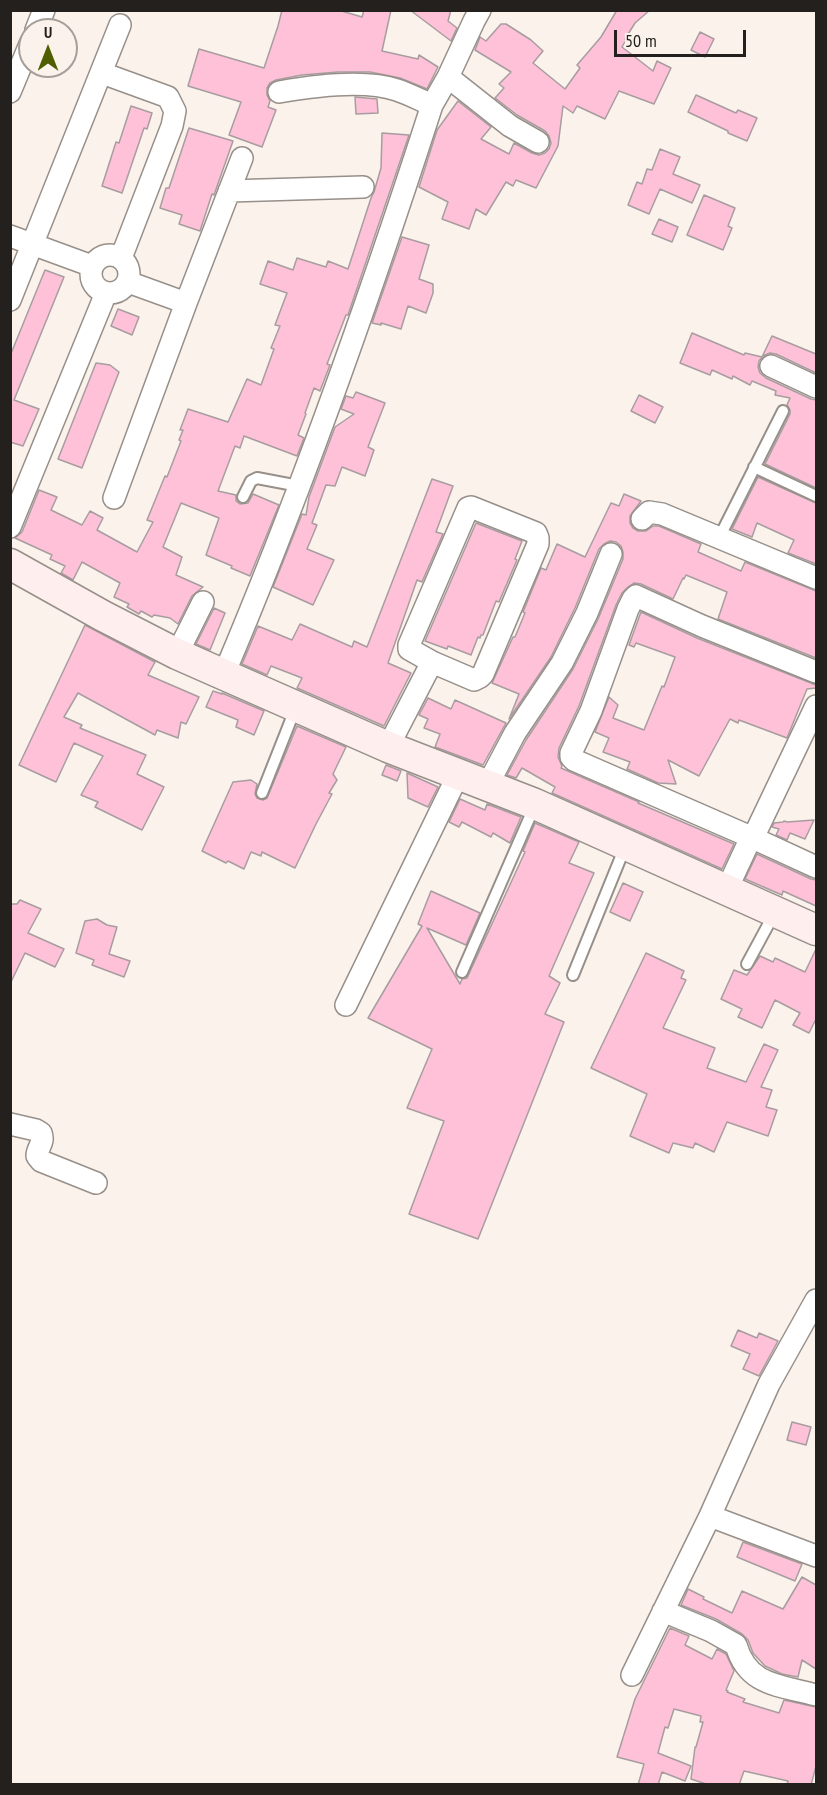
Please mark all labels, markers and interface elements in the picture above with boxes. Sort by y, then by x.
north arrow [18,18,78,78]
scale bar [617,18,749,56]
text: U [44,22,52,42]
text: 50 m [625,29,657,52]

